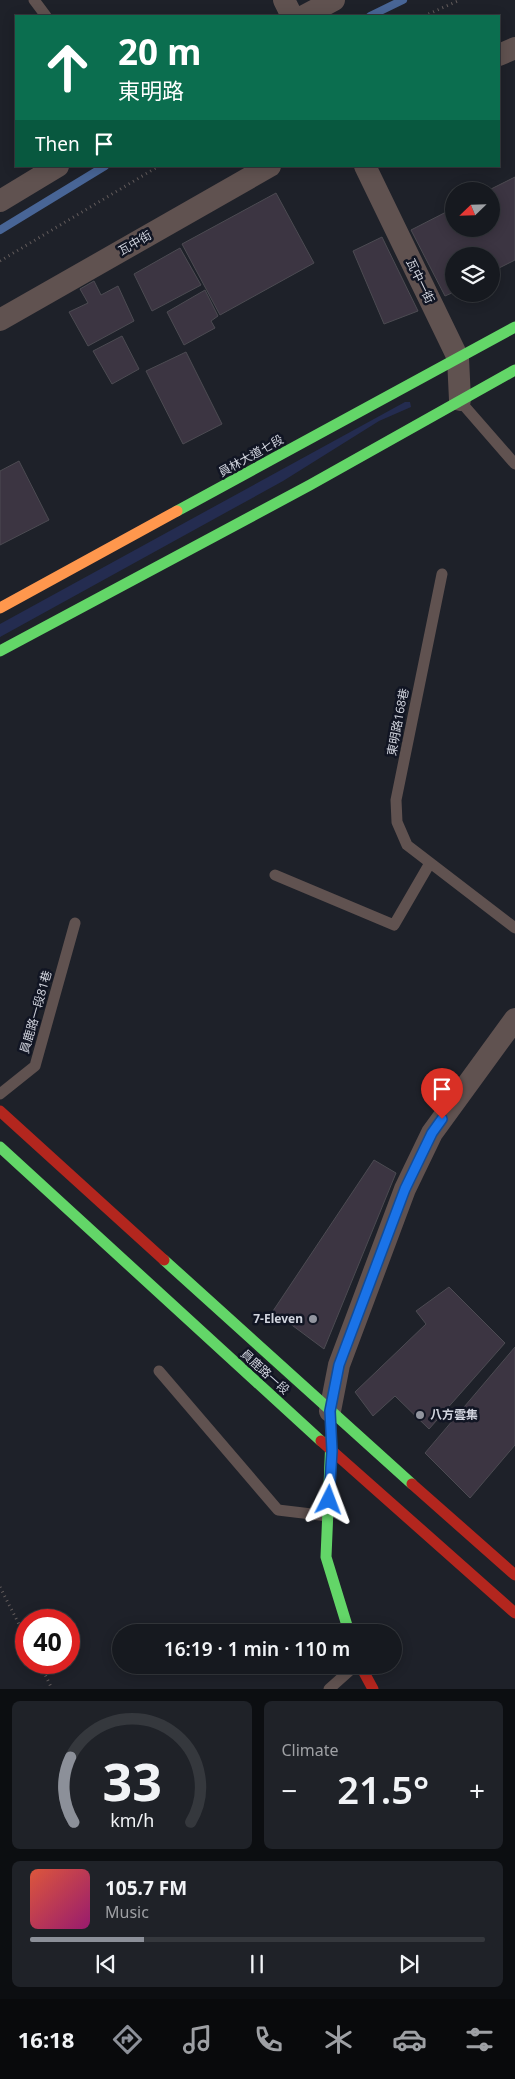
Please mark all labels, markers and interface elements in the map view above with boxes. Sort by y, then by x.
text: 20 m [118,28,201,75]
icon: ahead [35,35,100,100]
text: 東明路 [118,75,184,105]
icon: arrive [90,130,118,158]
text: Then [35,131,80,157]
north arrow [445,182,500,238]
map controls [445,182,500,302]
street label: 瓦中街 [115,226,155,259]
button: layers [445,247,500,302]
street label: 瓦中一街 [402,255,439,306]
street label: 員林大道七段 [215,431,286,480]
street label: 東明路168巷 [383,687,412,757]
street label: 員鹿路一段81巷 [16,968,56,1055]
pin [421,1068,463,1119]
icon: arrive [428,1075,456,1103]
place label: 7-Eleven [253,1310,303,1327]
marker: 7-Eleven [307,1313,319,1325]
street label: 員鹿路一段 [237,1345,293,1398]
place label: 八方雲集 [430,1406,478,1423]
marker: 八方雲集 [414,1409,426,1421]
position arrow [302,1473,354,1525]
speed limit sign: 40 [15,1609,80,1674]
text: 16:19 · 1 min · 110 m [164,1636,350,1662]
text: Climate [282,1739,339,1761]
text: 33 [102,1745,162,1816]
text: 21.5° [337,1763,429,1815]
text: − [282,1771,298,1809]
text: + [469,1771,485,1809]
text: km/h [110,1808,154,1832]
text: 105.7 FM [105,1875,187,1901]
text: Music [105,1901,149,1923]
icon: previous [92,1950,120,1978]
icon: pause [243,1950,271,1978]
icon: next [395,1950,423,1978]
icon: directions [110,2022,145,2057]
icon: music [180,2022,215,2057]
icon: phone [251,2022,286,2057]
icon: climate [321,2022,356,2057]
icon: car [392,2022,427,2057]
icon: filters [462,2022,497,2057]
text: 16:18 [18,2024,74,2054]

